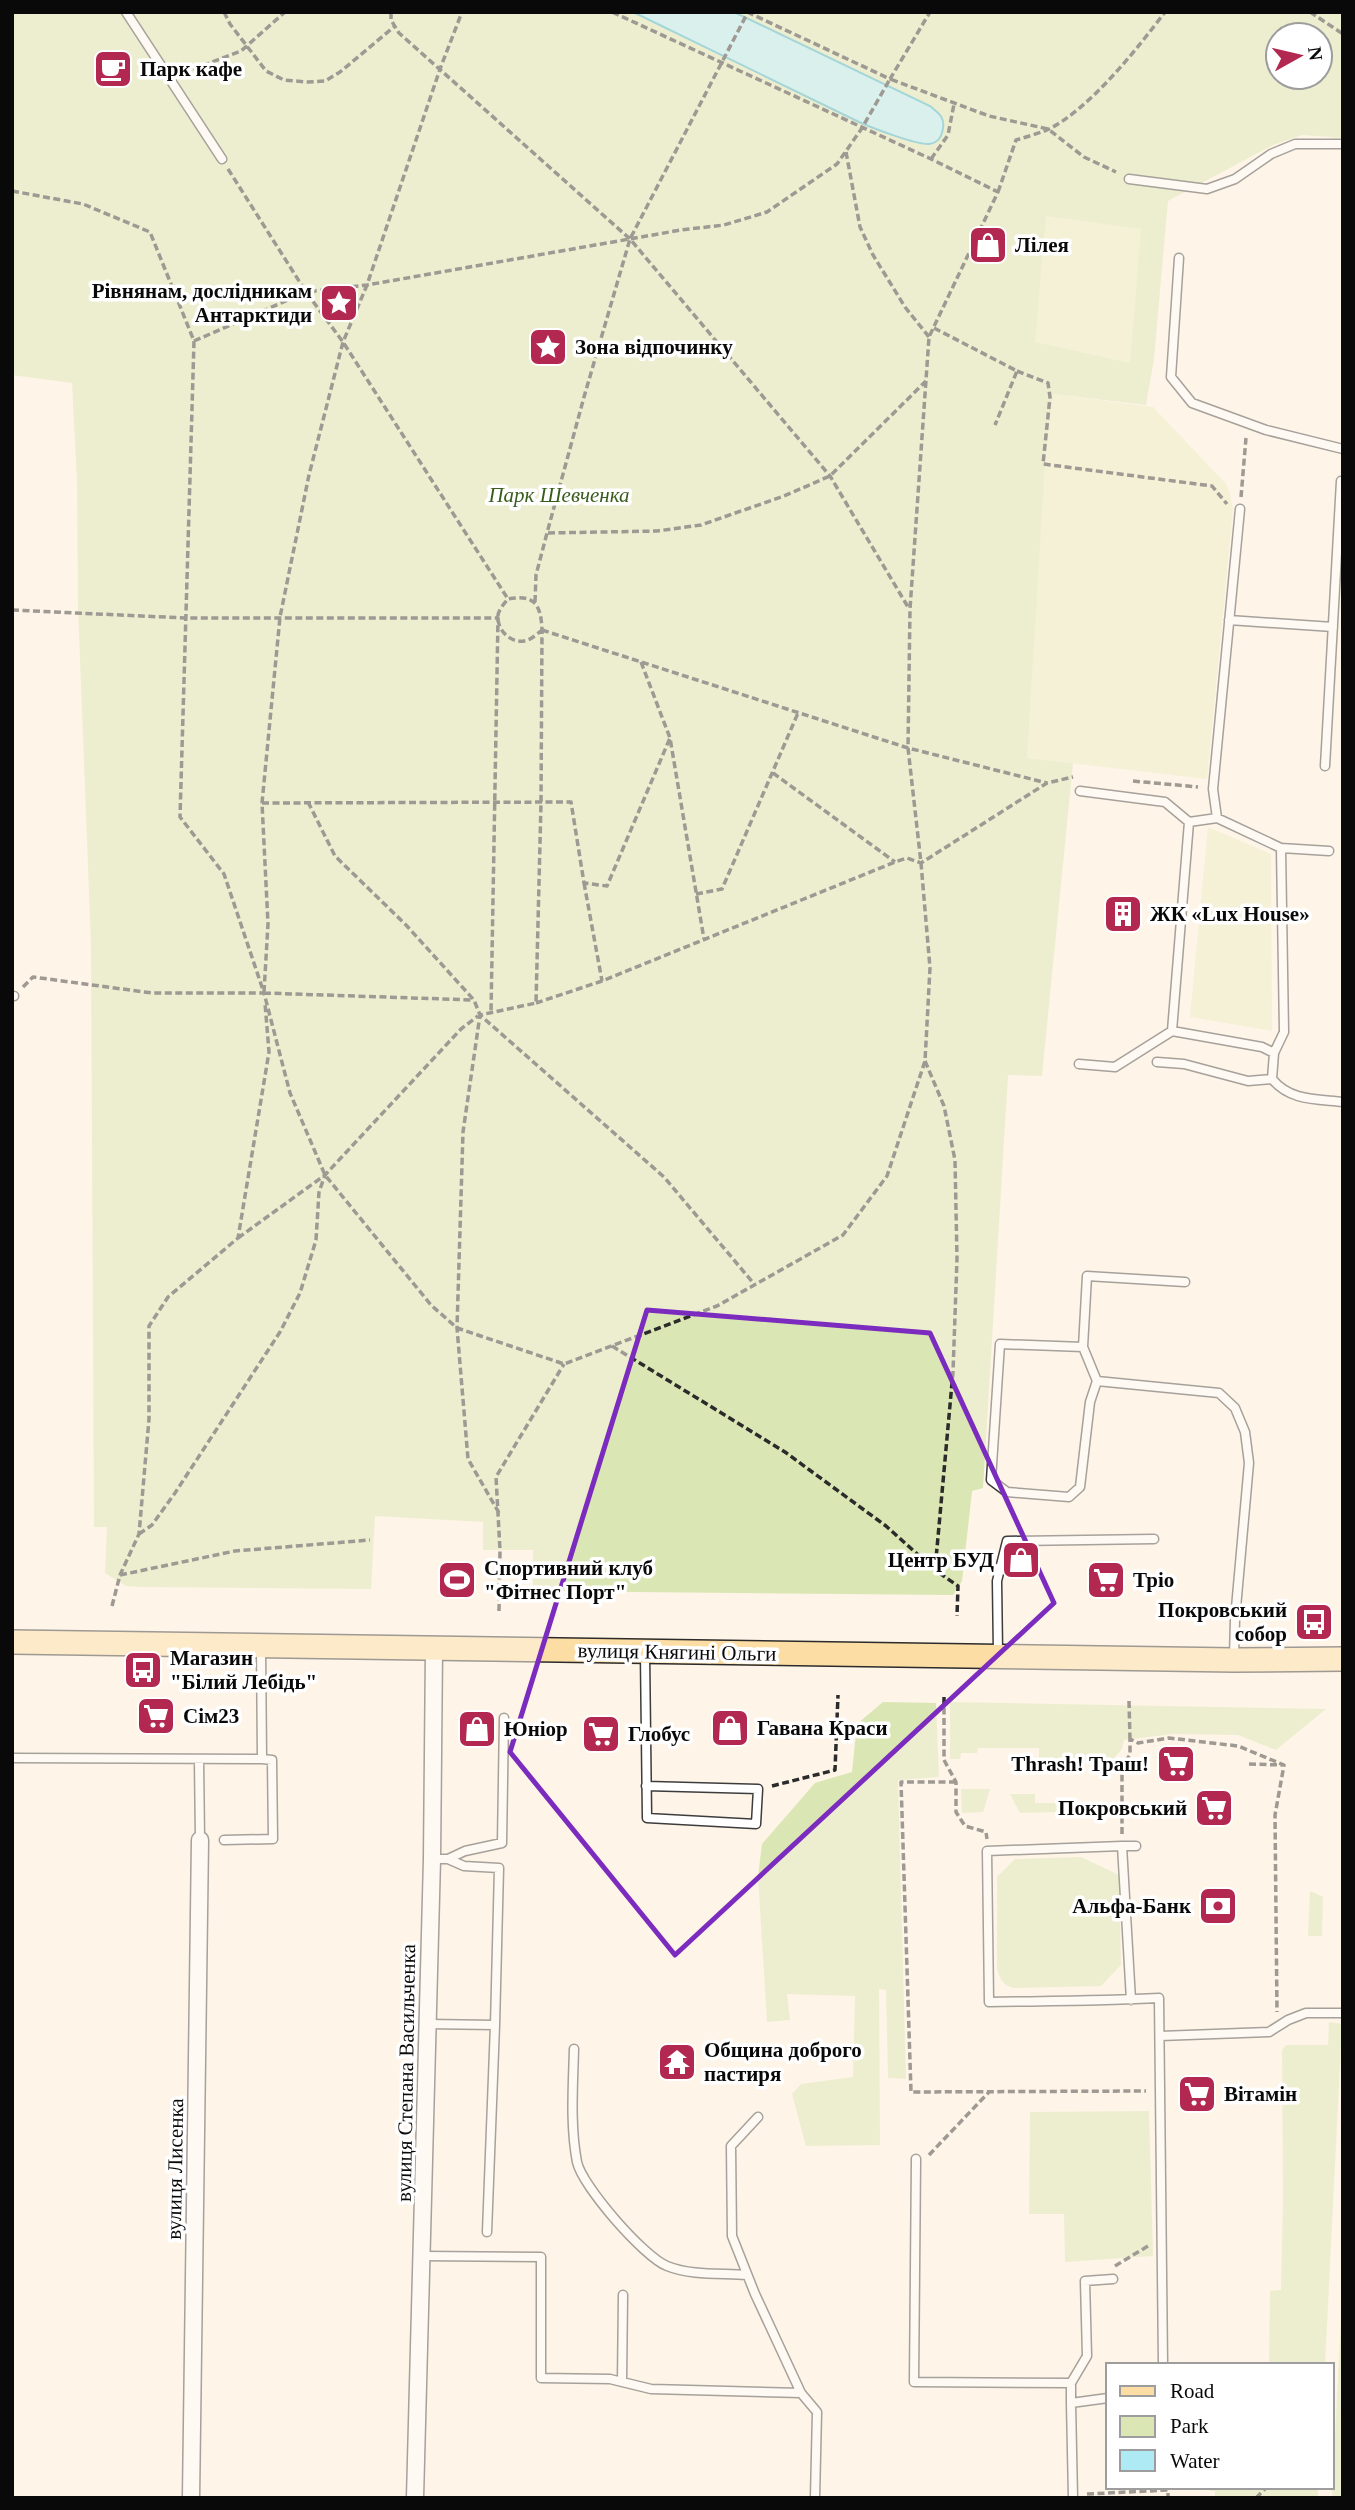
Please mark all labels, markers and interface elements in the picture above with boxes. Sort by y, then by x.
north arrow [1264,21,1334,91]
text: N [1304,45,1327,62]
cafe icon: Парк кафе [92,48,134,90]
place label: Парк кафе [140,57,242,81]
shop icon: Лілея [967,224,1009,266]
place label: Лілея [1015,233,1069,257]
place label: Рівнянам, дослідникам Антарктиди [92,279,312,327]
place icon: Рівнянам, дослідникам Антарктиди [318,282,360,324]
place icon: Зона відпочинку [527,326,569,368]
place label: Зона відпочинку [575,335,733,359]
park label: Парк Шевченка [487,483,630,507]
building icon: ЖК «Lux House» [1102,893,1144,935]
place label: ЖК «Lux House» [1150,902,1310,926]
shop icon: Центр БУД [1000,1539,1042,1581]
place label: Центр БУД [888,1548,995,1572]
place label: Спортивний клуб "Фітнес Порт" [484,1556,653,1604]
sports icon: Спортивний клуб "Фітнес Порт" [436,1559,478,1601]
supermarket icon: Тріо [1085,1559,1127,1601]
place label: Тріо [1133,1568,1174,1592]
place label: Покровський собор [1158,1598,1287,1646]
bus stop icon: Покровський собор [1293,1601,1335,1643]
street label: вулиця Княгині Ольги [577,1638,777,1666]
place label: Магазин "Білий Лебідь" [170,1646,317,1694]
bus stop icon: Магазин "Білий Лебідь" [122,1649,164,1691]
supermarket icon: Сім23 [135,1695,177,1737]
place label: Сім23 [183,1704,239,1728]
shop icon: Гавана Краси [709,1707,751,1749]
shop icon: Юніор [456,1708,498,1750]
supermarket icon: Глобус [580,1713,622,1755]
place label: Гавана Краси [757,1716,888,1740]
place label: Юніор [504,1717,568,1741]
place label: Глобус [628,1722,690,1746]
supermarket icon: Thrash! Траш! [1155,1743,1197,1785]
place label: Thrash! Траш! [1011,1752,1149,1776]
supermarket icon: Покровський [1193,1787,1235,1829]
place label: Покровський [1058,1796,1187,1820]
bank icon: Альфа-Банк [1197,1885,1239,1927]
place label: Альфа-Банк [1072,1894,1192,1918]
street label: вулиця Степана Васильченка [392,1943,420,2202]
place label: Община доброго пастиря [704,2038,862,2086]
temple icon: Община доброго пастиря [656,2041,698,2083]
supermarket icon: Вітамін [1176,2073,1218,2115]
place label: Вітамін [1224,2082,1297,2106]
street label: вулиця Лисенка [162,2097,188,2240]
legend [1106,2363,1334,2489]
text: Road [1170,2379,1215,2403]
text: Park [1170,2414,1209,2438]
text: Water [1170,2449,1220,2473]

